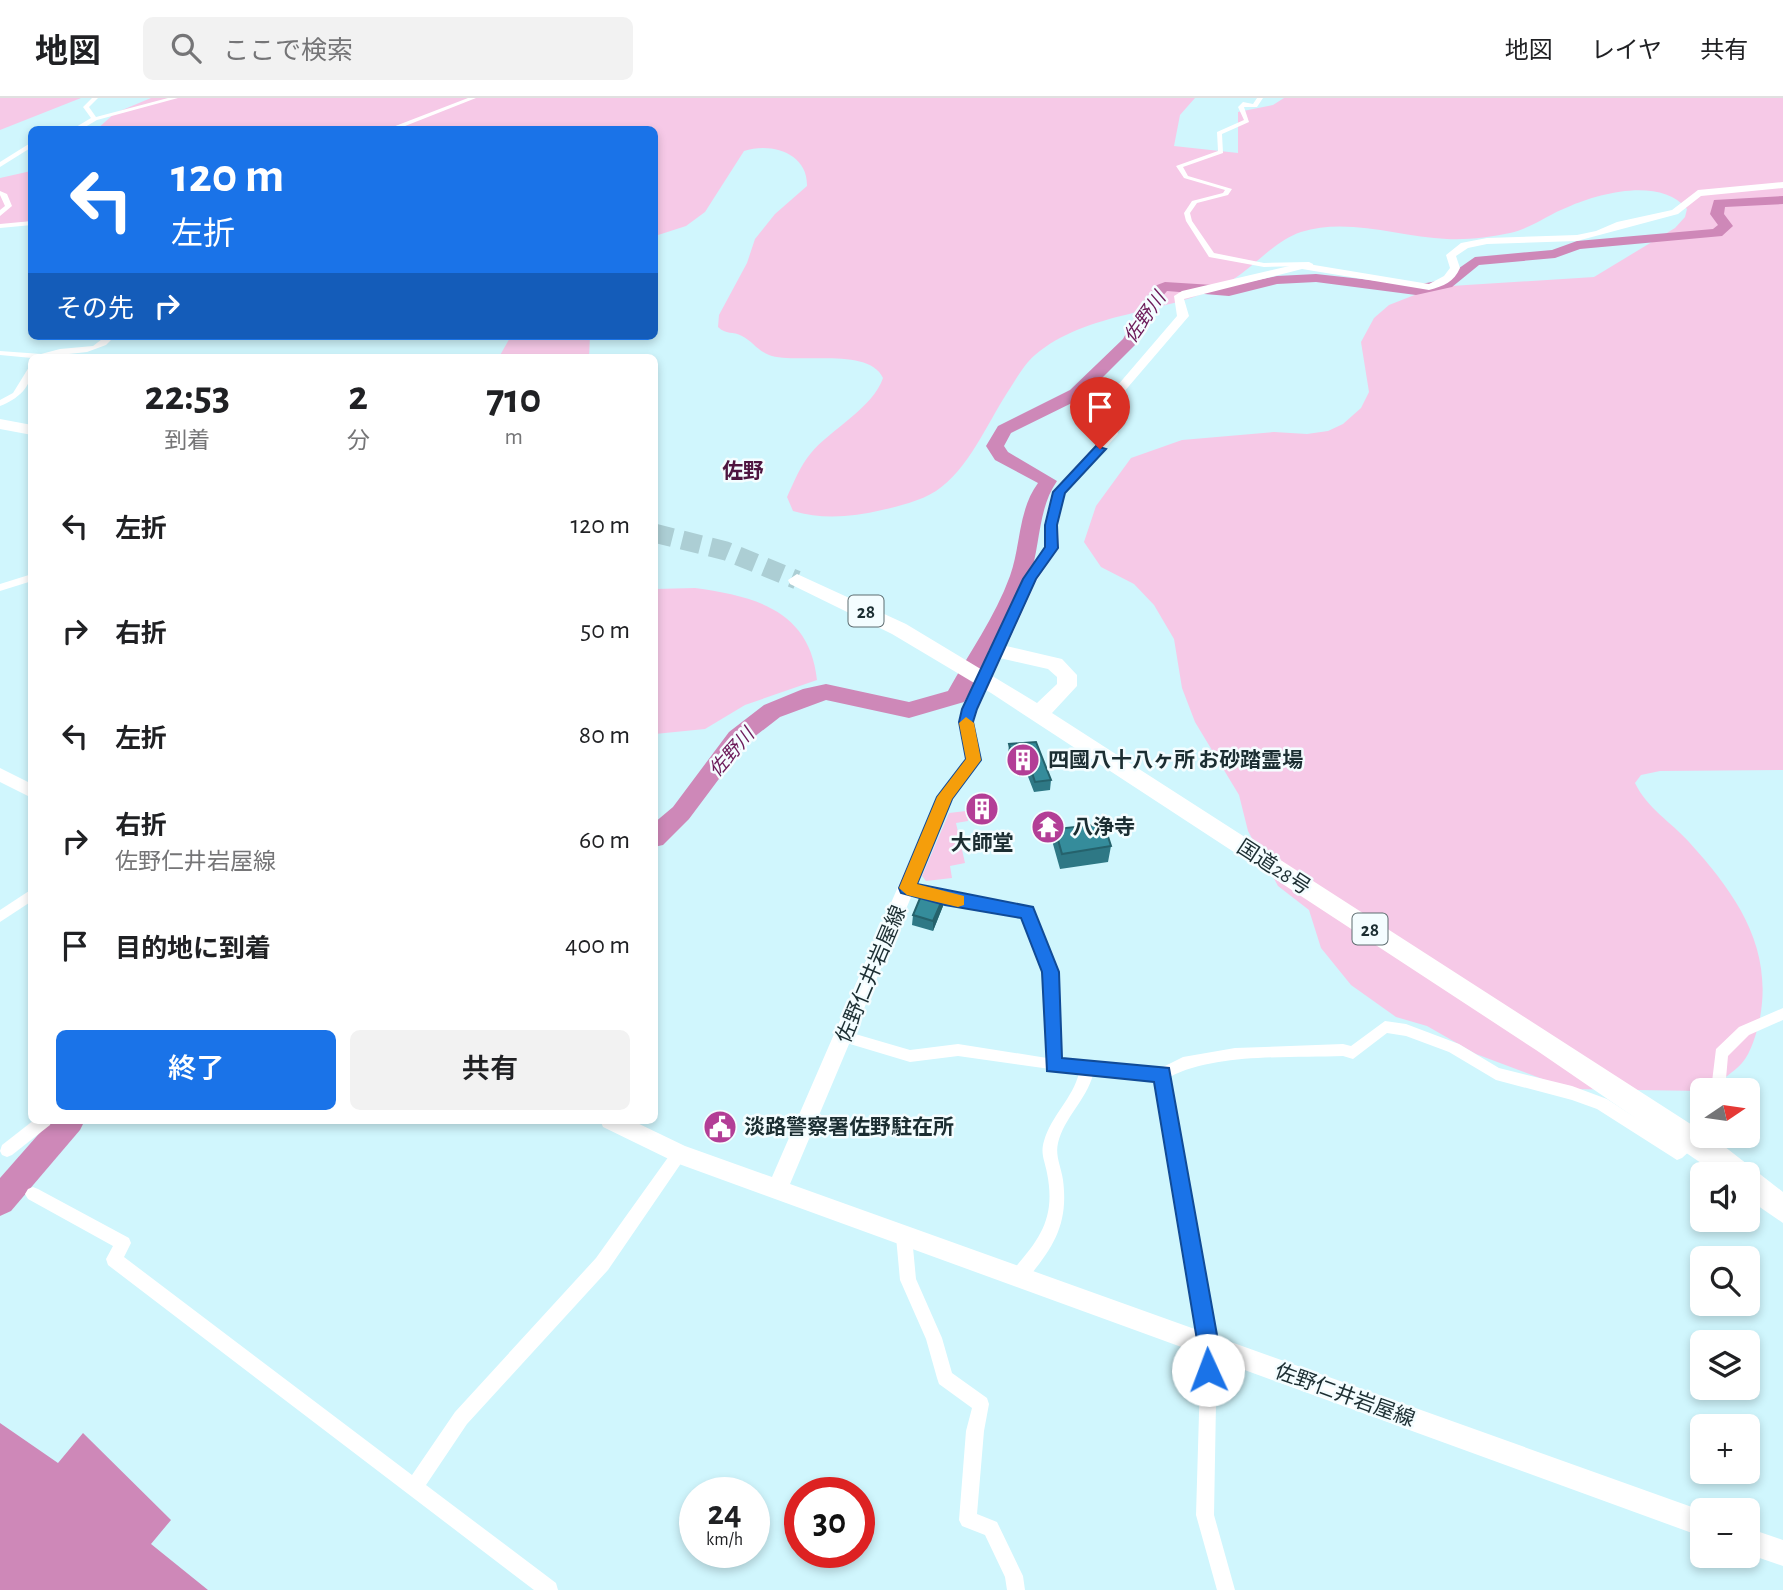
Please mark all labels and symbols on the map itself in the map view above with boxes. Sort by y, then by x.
water label: 佐野川 [1120,287,1171,347]
pin [1070,377,1130,449]
district label: 佐野 [722,460,764,482]
road number: 28 [848,596,884,626]
water label: 佐野川 [706,723,759,781]
building icon: 四國八十八ヶ所 お砂踏霊場 [1004,741,1042,779]
place label: 四國八十八ヶ所 お砂踏霊場 [1048,749,1303,771]
building icon: 大師堂 [963,790,1001,828]
temple icon: 八浄寺 [1029,808,1067,846]
place label: 八浄寺 [1072,816,1135,838]
place label: 大師堂 [951,831,1014,854]
street label: 国道28号 [1233,835,1315,899]
street label: 佐野仁井岩屋線 [832,902,910,1046]
road number: 28 [1352,914,1388,944]
north arrow [1690,1078,1760,1148]
public building icon: 淡路警察署佐野駐在所 [701,1108,739,1146]
place label: 淡路警察署佐野駐在所 [744,1116,954,1138]
position arrow [1171,1333,1245,1407]
street label: 佐野仁井岩屋線 [1272,1360,1418,1430]
speed limit sign: 30 [784,1477,875,1568]

